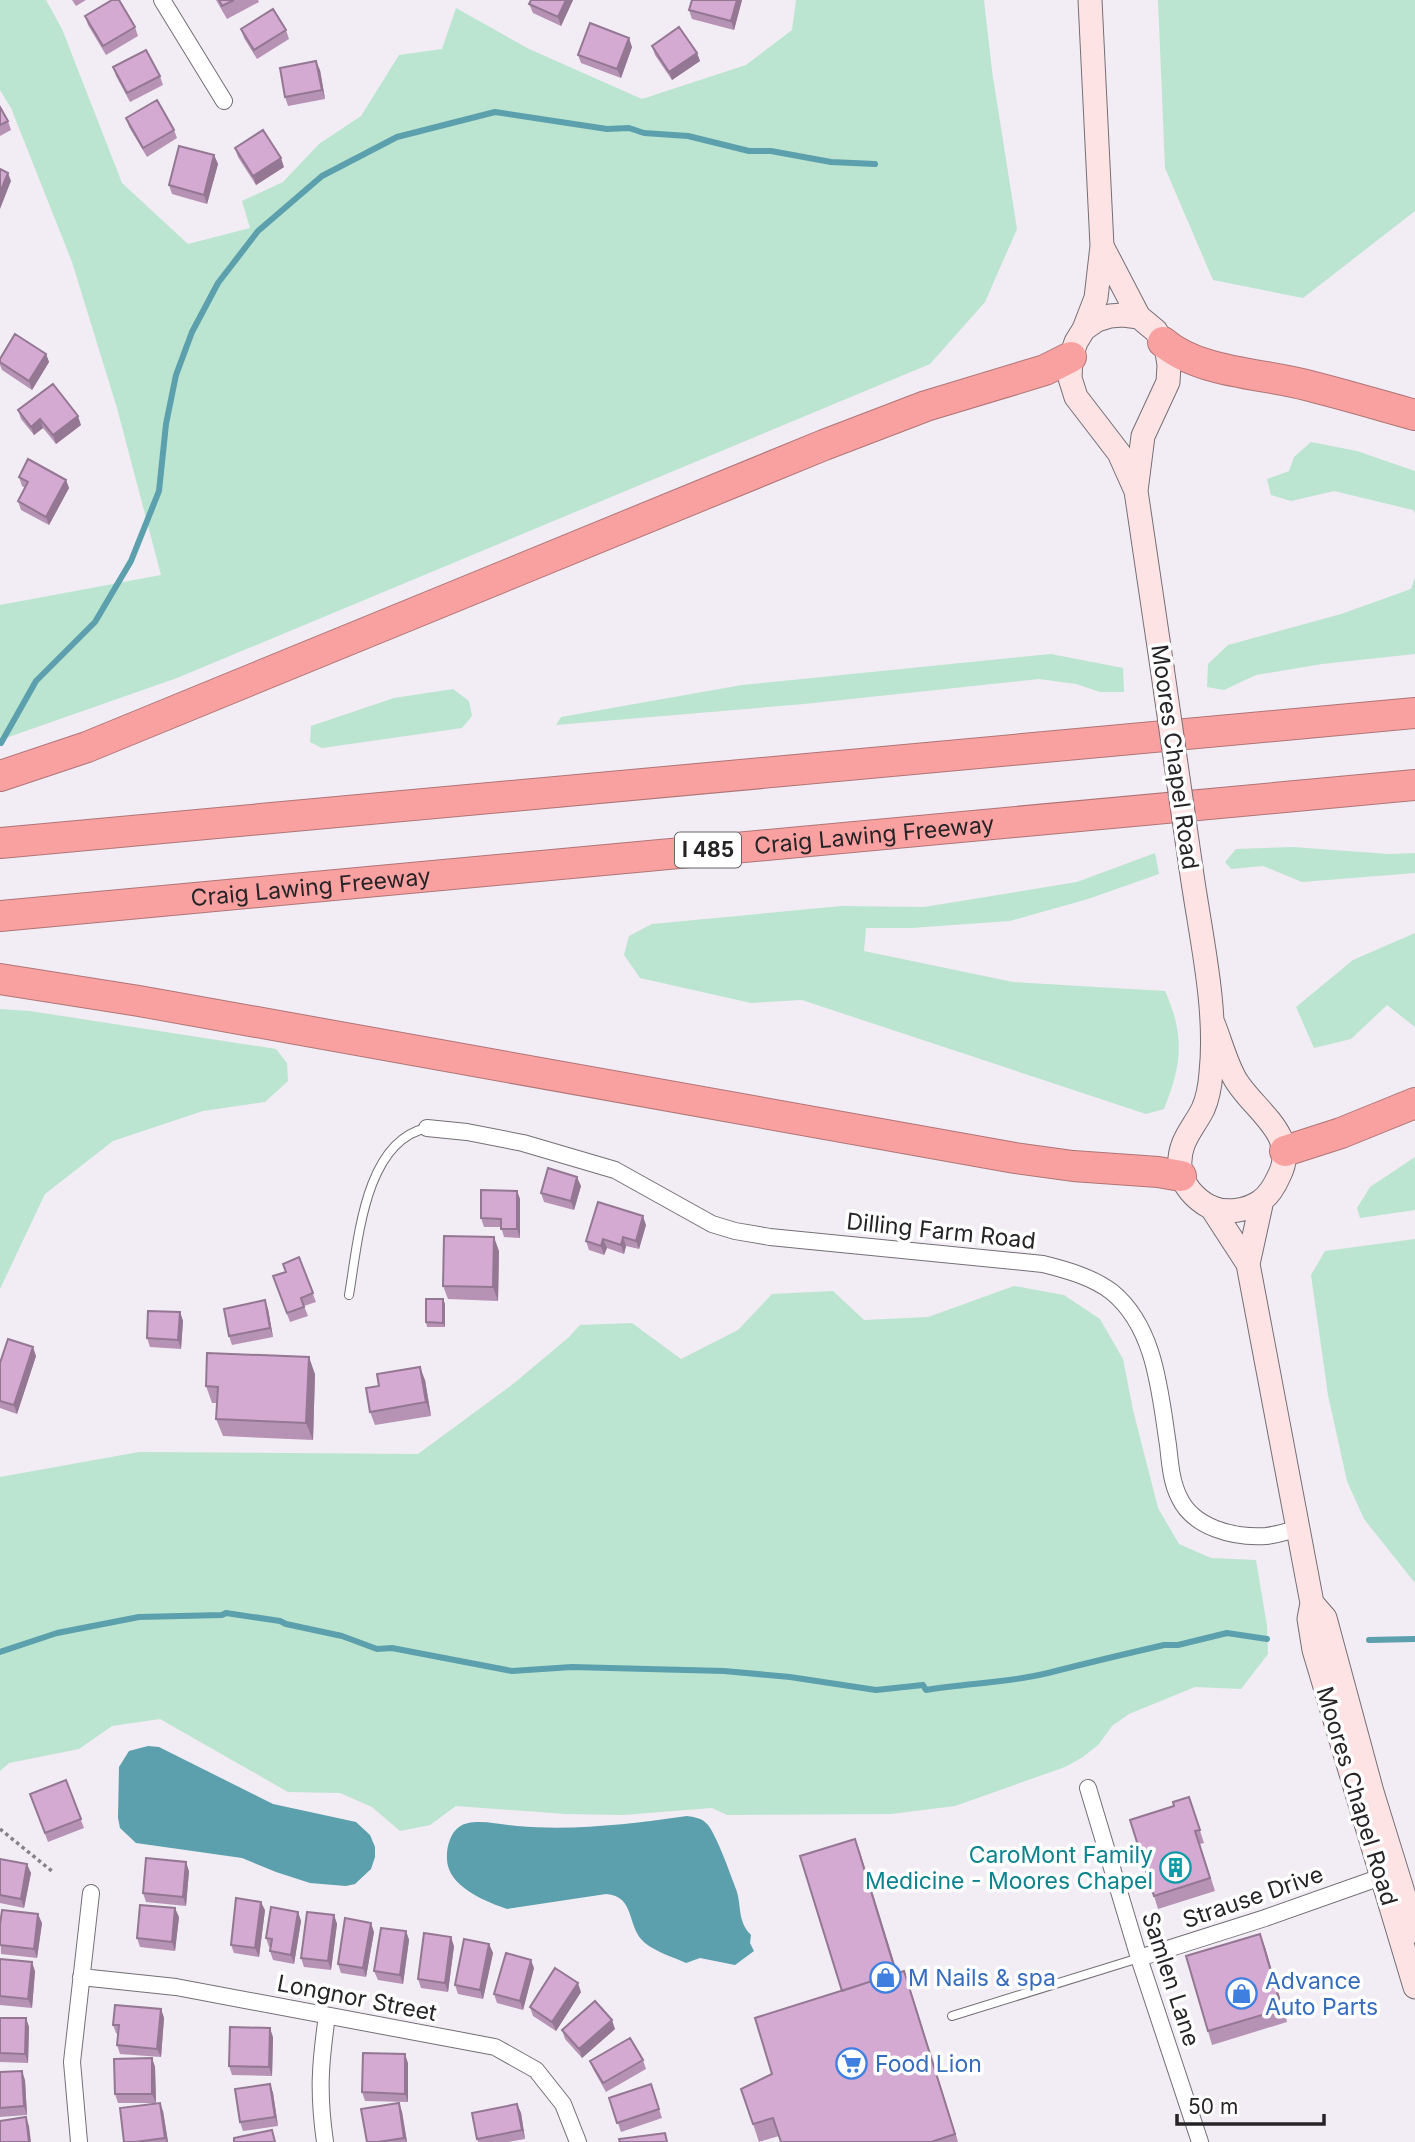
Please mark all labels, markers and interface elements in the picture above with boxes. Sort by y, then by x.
street label: Moores Chapel Road [1145,643,1205,871]
street label: Craig Lawing Freeway [753,810,996,860]
road number: I 485 [675,832,741,868]
street label: Craig Lawing Freeway [189,862,432,912]
street label: Dilling Farm Road [845,1207,1037,1255]
street label: Moores Chapel Road [1310,1683,1404,1909]
place label: CaroMont Family Medicine - Moores Chapel [865,1841,1153,1895]
building icon: CaroMont Family Medicine - Moores Chapel [1159,1851,1193,1885]
street label: Strause Drive [1179,1860,1327,1934]
street label: Samlen Lane [1136,1908,1206,2050]
shop icon: M Nails & spa [868,1961,902,1995]
place label: M Nails & spa [908,1964,1056,1992]
place label: Advance Auto Parts [1265,1967,1378,2021]
street label: Longnor Street [275,1969,440,2027]
shop icon: Advance Auto Parts [1225,1977,1259,2011]
supermarket icon: Food Lion [835,2047,869,2081]
place label: Food Lion [875,2050,982,2078]
scale bar [1177,2082,1324,2126]
text: 50 m [1188,2094,1238,2119]

